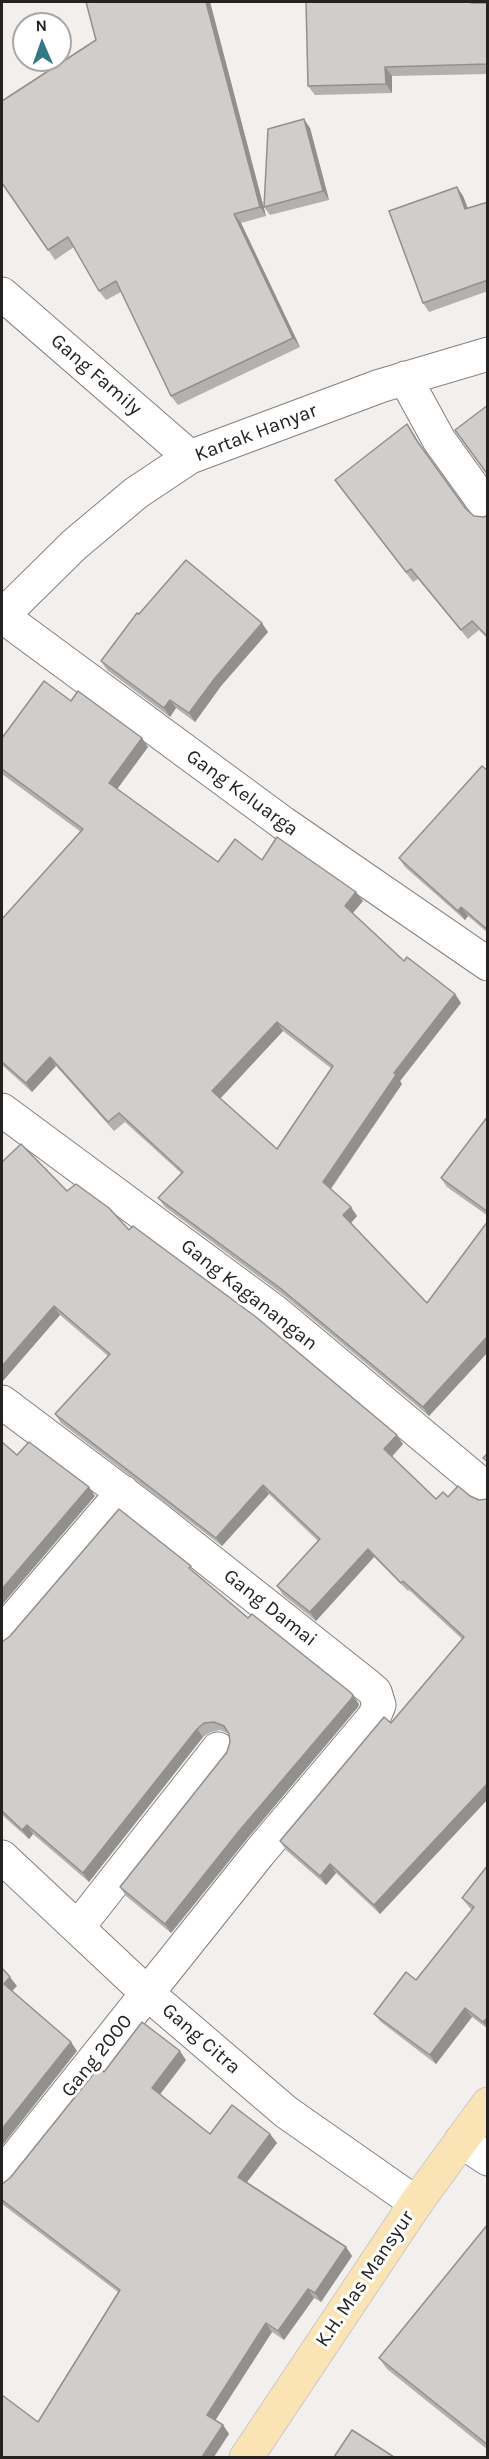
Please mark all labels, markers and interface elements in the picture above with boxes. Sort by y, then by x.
north arrow [12,12,72,72]
text: N [35,16,47,35]
street label: Gang Family [46,329,146,421]
street label: Kartak Hanyar [192,399,320,467]
street label: Gang Keluarga [181,744,303,842]
street label: Gang Kaganangan [176,1234,322,1356]
street label: Gang Damai [219,1564,321,1652]
street label: Gang Citra [157,1998,245,2080]
street label: Gang 2000 [56,2010,138,2102]
street label: K.H. Mas Mansyur [310,2206,420,2352]

